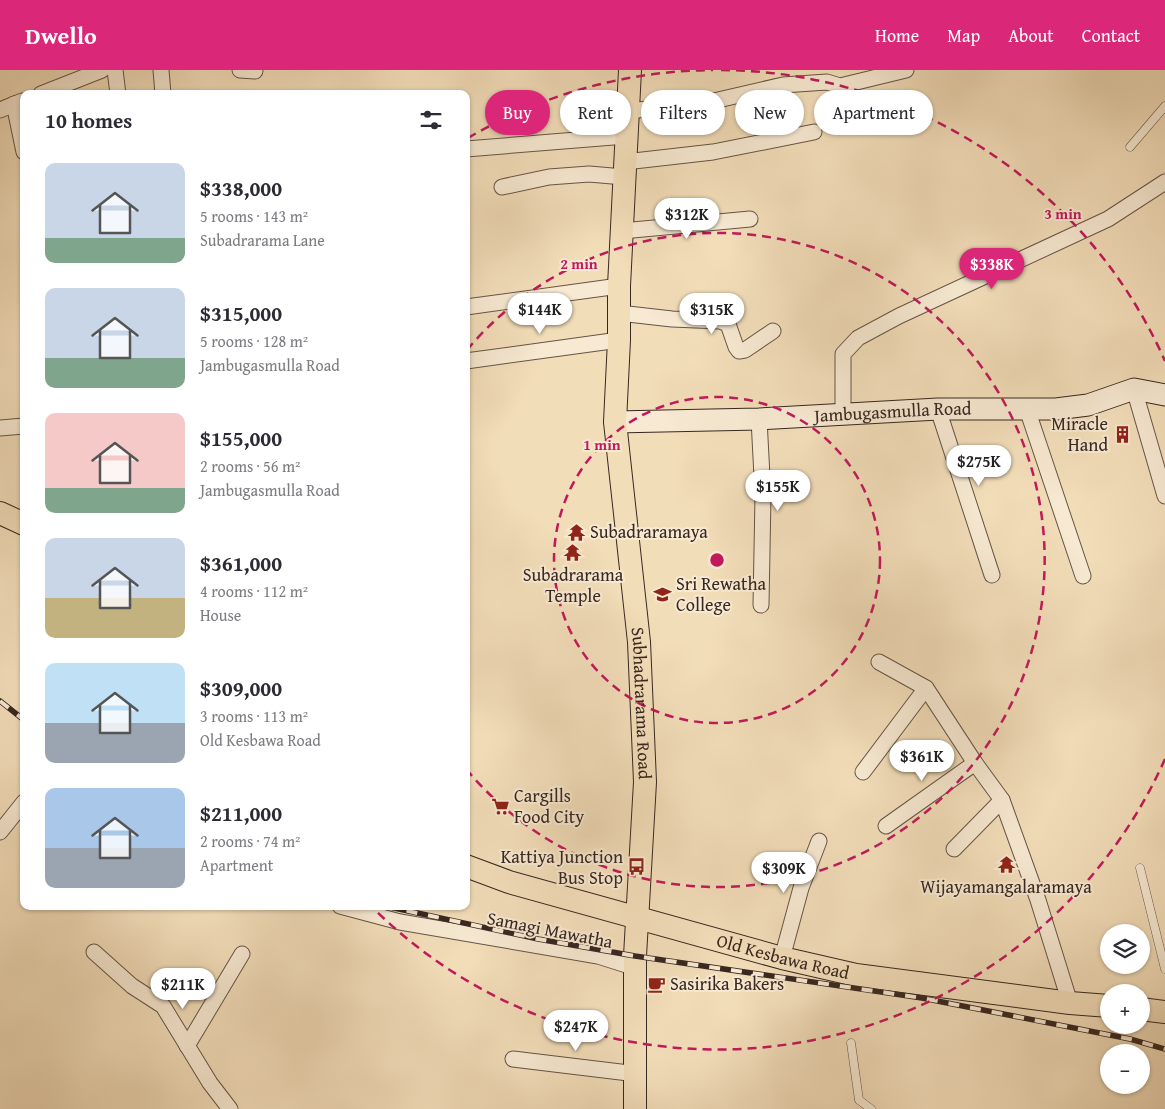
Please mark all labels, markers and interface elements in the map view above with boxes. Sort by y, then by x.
text: Dwello [25,18,97,53]
text: Home [875,22,919,49]
text: Map [947,22,980,49]
text: About [1008,22,1054,49]
text: Contact [1082,22,1140,49]
chip: Buy [485,90,550,135]
chip: Rent [560,90,631,135]
chip: Filters [641,90,725,135]
chip: New [735,90,804,135]
chip: Apartment [814,90,933,135]
text: 10 homes [45,105,132,136]
icon: filters [417,106,445,134]
text: $338,000 [200,173,282,204]
icon: home [85,183,145,243]
pin: $312K [652,198,722,240]
text: $312K [665,202,709,226]
text: 3 min [1044,203,1082,224]
text: 5 rooms · 143 m² [200,204,308,228]
text: Subadrarama Lane [200,228,325,252]
pin: $338K [957,248,1027,290]
text: $338K [970,252,1014,276]
text: 2 min [560,253,598,274]
pin: $144K [505,292,575,335]
pin: $315K [677,292,747,335]
text: $144K [518,297,562,321]
text: $315K [690,297,734,321]
text: $315,000 [200,298,282,329]
icon: home [85,308,145,368]
text: 5 rooms · 128 m² [200,329,308,353]
text: Jambugasmulla Road [200,353,340,377]
street label: Jambugasmulla Road [811,395,972,429]
place label: Miracle Hand [1051,410,1108,458]
text: $155,000 [200,423,282,454]
building icon: Miracle Hand [1112,424,1132,444]
icon: home [85,433,145,493]
text: 1 min [583,434,621,455]
pin: $275K [944,444,1014,487]
text: $275K [957,449,1001,473]
text: 2 rooms · 56 m² [200,454,300,478]
pin: $155K [743,470,813,512]
text: $155K [756,474,800,498]
text: Jambugasmulla Road [200,478,340,502]
place label: Subadraramaya [590,518,708,545]
temple icon: Subadraramaya [566,522,586,542]
temple icon: Subadrarama Temple [563,542,583,562]
text: $361,000 [200,548,282,579]
centre of rings [708,551,726,569]
icon: home [85,558,145,618]
place label: Subadrarama Temple [523,561,624,609]
place label: Sri Rewatha College [676,570,767,618]
text: 4 rooms · 112 m² [200,579,308,603]
school or university icon: Sri Rewatha College [652,584,672,604]
text: House [200,603,241,627]
street label: Subhadrarama Road [624,626,659,780]
text: $309,000 [200,673,282,704]
icon: home [85,683,145,743]
text: 3 rooms · 113 m² [200,704,308,728]
text: Old Kesbawa Road [200,728,321,752]
pin: $361K [887,740,957,782]
text: $361K [900,744,944,768]
place label: Cargills Food City [514,782,584,830]
supermarket icon: Cargills Food City [490,796,510,816]
text: $211,000 [200,798,282,829]
icon: home [85,808,145,868]
text: 2 rooms · 74 m² [200,829,300,853]
place label: Kattiya Junction Bus Stop [501,843,623,891]
pin: $309K [749,852,819,894]
text: Apartment [200,853,273,877]
temple icon: Wijayamangalaramaya [996,854,1016,874]
text: $309K [762,856,806,880]
bus stop icon: Kattiya Junction Bus Stop [627,857,647,877]
place label: Wijayamangalaramaya [920,873,1092,900]
street label: Samagi Mawatha [485,904,616,955]
map controls [1100,924,1150,1094]
button: layers [1100,924,1150,974]
street label: Old Kesbawa Road [714,926,853,986]
pin: $211K [148,968,218,1010]
place label: Sasirika Bakers [670,970,784,997]
text: $211K [161,972,205,996]
cafe icon: Sasirika Bakers [646,974,666,994]
button: + [1100,984,1150,1034]
pin: $247K [541,1010,611,1052]
text: $247K [554,1014,598,1038]
button: − [1100,1044,1150,1094]

